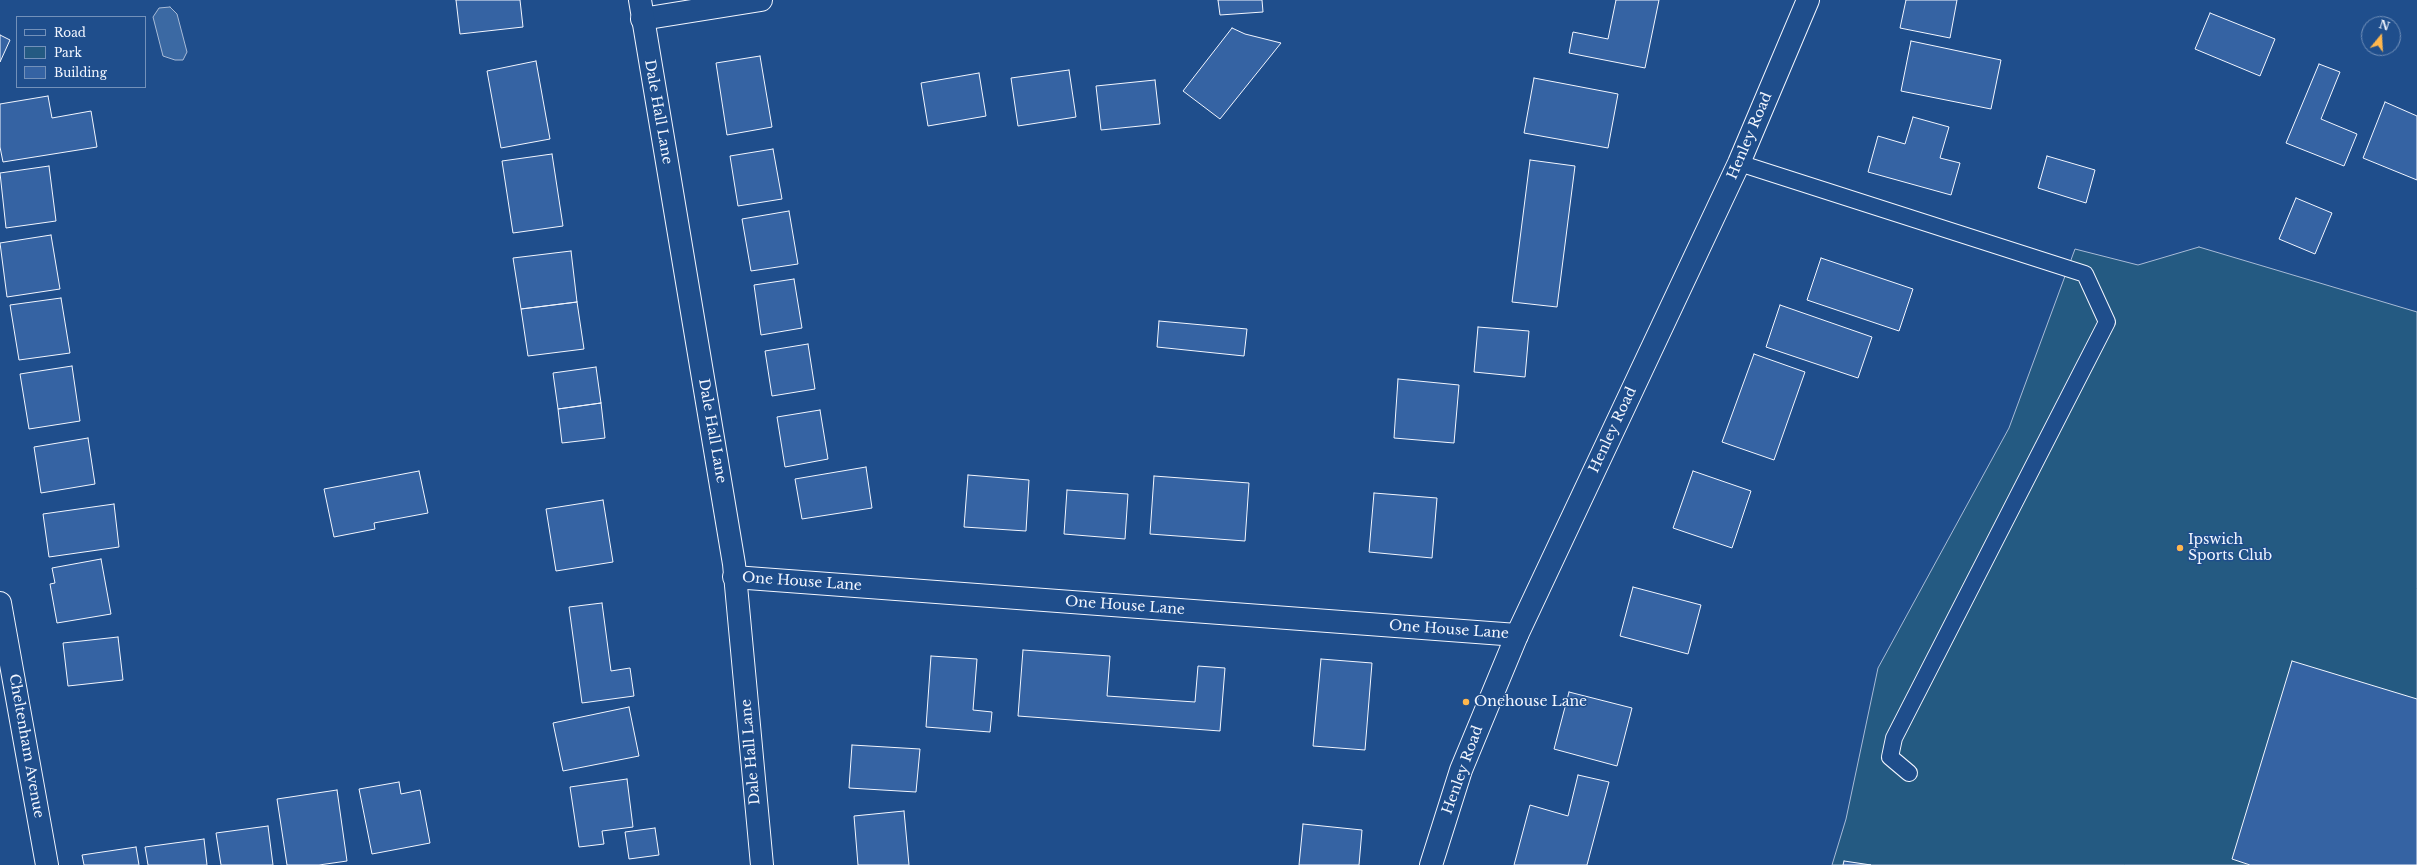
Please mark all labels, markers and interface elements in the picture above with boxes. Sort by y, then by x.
legend [16,16,146,88]
north arrow [2361,16,2401,56]
text: N [2377,17,2391,34]
text: Road [54,25,86,40]
text: Park [54,45,82,60]
street label: Dale Hall Lane [641,58,675,166]
text: Building [54,65,107,80]
street label: Henley Road [1724,90,1776,182]
street label: Dale Hall Lane [695,377,729,485]
street label: Henley Road [1586,384,1640,476]
place label: Ipswich Sports Club [2188,532,2272,564]
marker: Ipswich Sports Club [2175,543,2185,553]
street label: One House Lane [742,569,862,595]
street label: One House Lane [1065,593,1185,619]
street label: One House Lane [1389,617,1509,643]
street label: Cheltenham Avenue [5,673,47,819]
place label: Onehouse Lane [1474,694,1587,710]
marker: Onehouse Lane [1461,697,1471,707]
street label: Dale Hall Lane [738,698,764,806]
street label: Henley Road [1439,723,1487,817]

